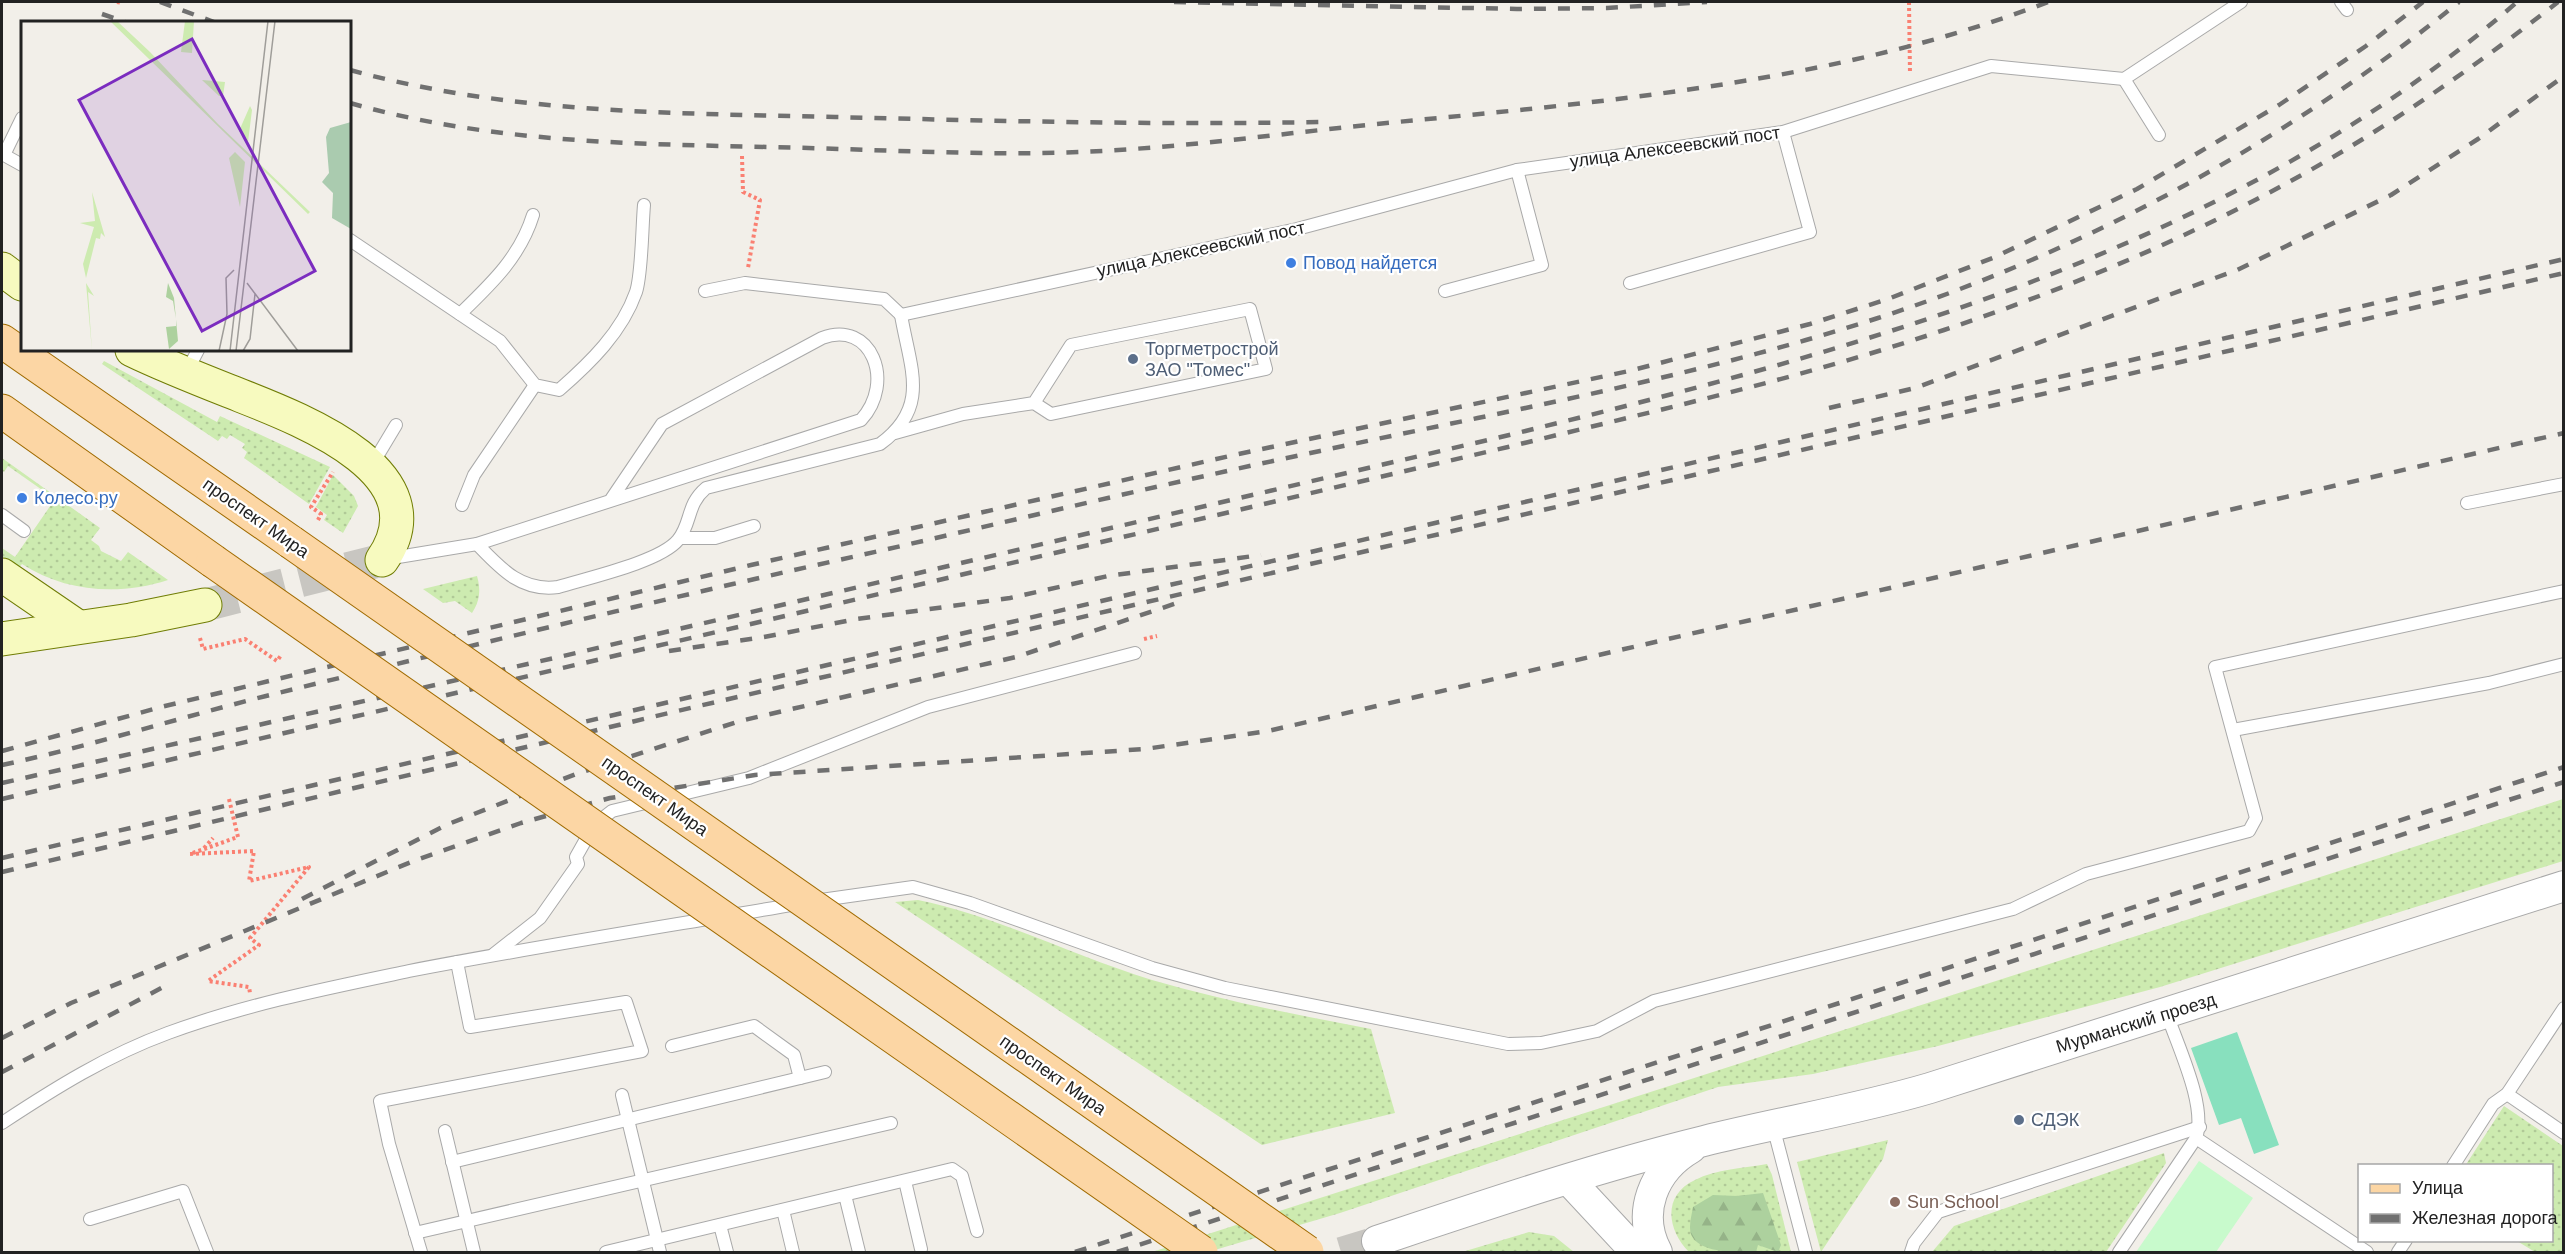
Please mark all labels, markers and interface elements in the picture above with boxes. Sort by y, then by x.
inset map [21,21,351,351]
street label: улица Алексеевский пост [1568,122,1782,172]
street label: улица Алексеевский пост [1095,217,1307,281]
place label: Повод найдется [1303,253,1437,273]
marker: Повод найдется [1284,256,1298,270]
place label: Торгметрострой ЗАО "Томес" [1145,339,1279,380]
marker: Торгметрострой ЗАО "Томес" [1126,352,1140,366]
street label: проспект Мира [199,474,314,563]
place label: Колесо.ру [34,488,118,508]
marker: Колесо.ру [15,491,29,505]
street label: проспект Мира [598,752,713,841]
street label: Мурманский проезд [2054,989,2219,1057]
street label: проспект Мира [996,1031,1111,1120]
place label: СДЭК [2031,1110,2080,1130]
marker: СДЭК [2012,1113,2026,1127]
legend [2358,1164,2553,1242]
text: Улица [2412,1178,2464,1198]
place label: Sun School [1907,1192,1999,1212]
marker: Sun School [1888,1195,1902,1209]
text: Железная дорога [2412,1208,2559,1228]

